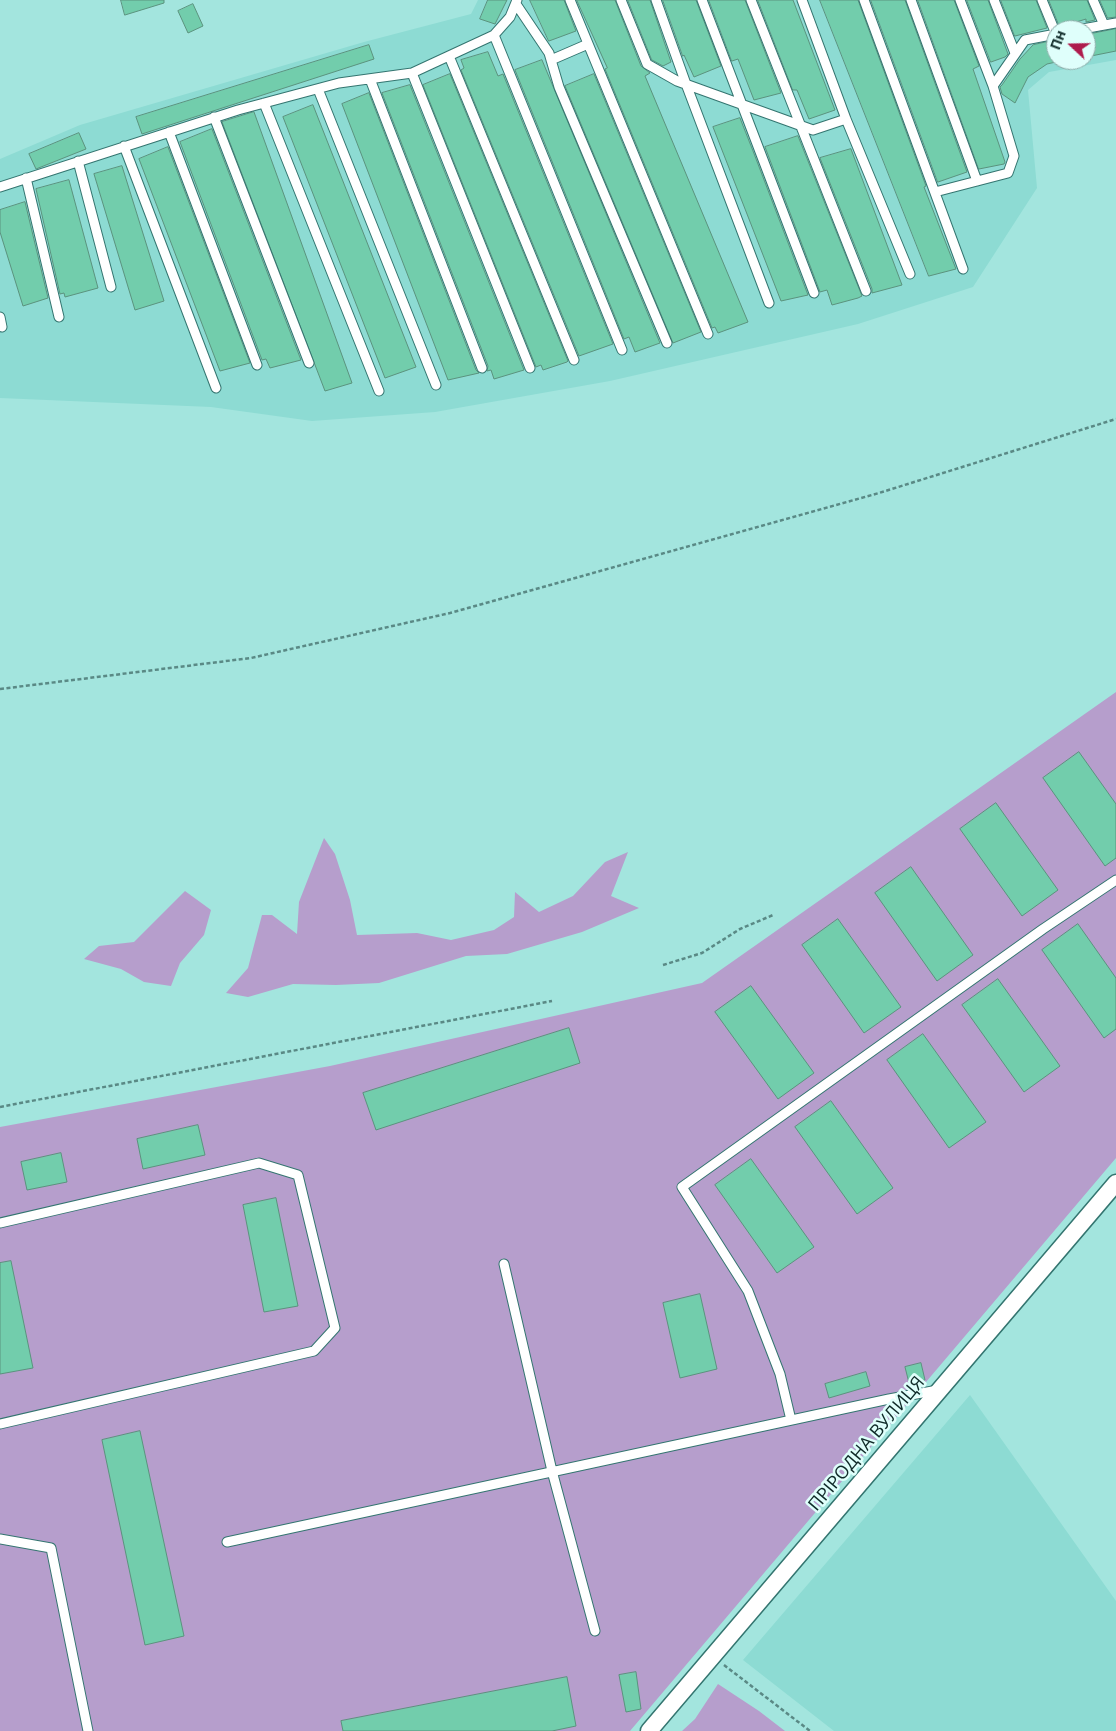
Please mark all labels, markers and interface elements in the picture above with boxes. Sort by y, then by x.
north arrow [1046,20,1096,70]
text: Пн [1045,27,1070,52]
street label: ПРІРОДНА ВУЛИЦЯ [804,1372,930,1516]

